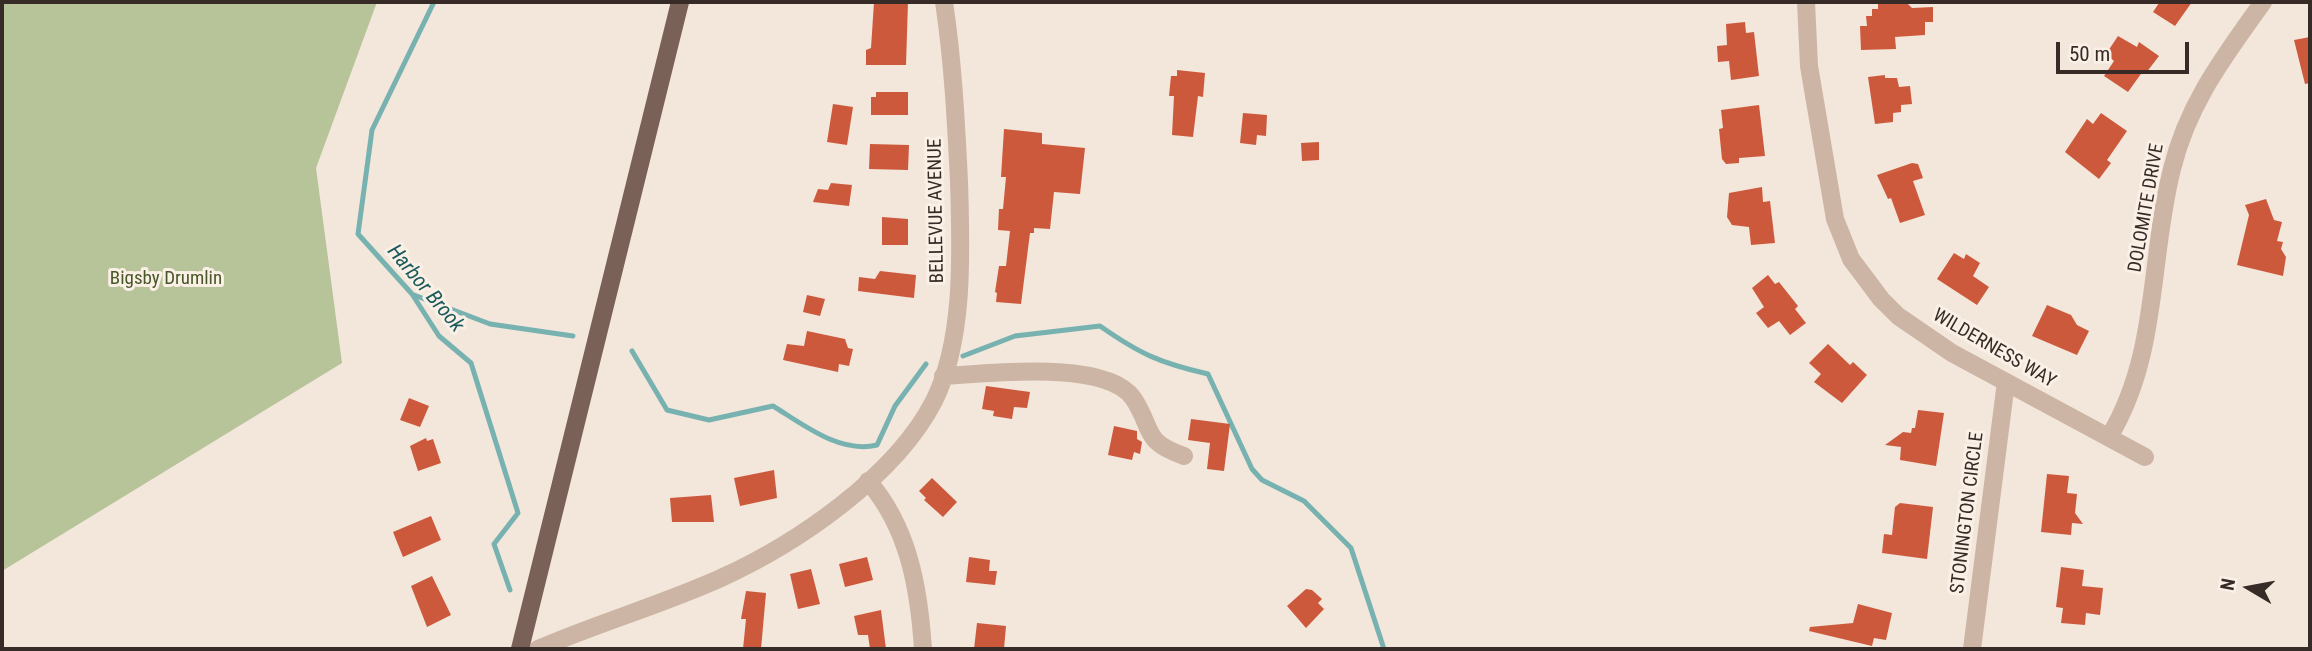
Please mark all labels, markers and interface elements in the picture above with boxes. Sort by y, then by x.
scale bar [2060,28,2193,72]
text: 50 m [2069,42,2110,66]
street label: BELLEVUE AVENUE [924,139,950,283]
street label: DOLOMITE DRIVE [2124,142,2170,274]
water label: Harbor Brook [381,240,469,338]
park label: Bigsby Drumlin [110,268,222,290]
street label: WILDERNESS WAY [1929,305,2059,393]
street label: STONINGTON CIRCLE [1947,431,1989,595]
north arrow [2214,553,2284,623]
text: N [2215,577,2240,592]

